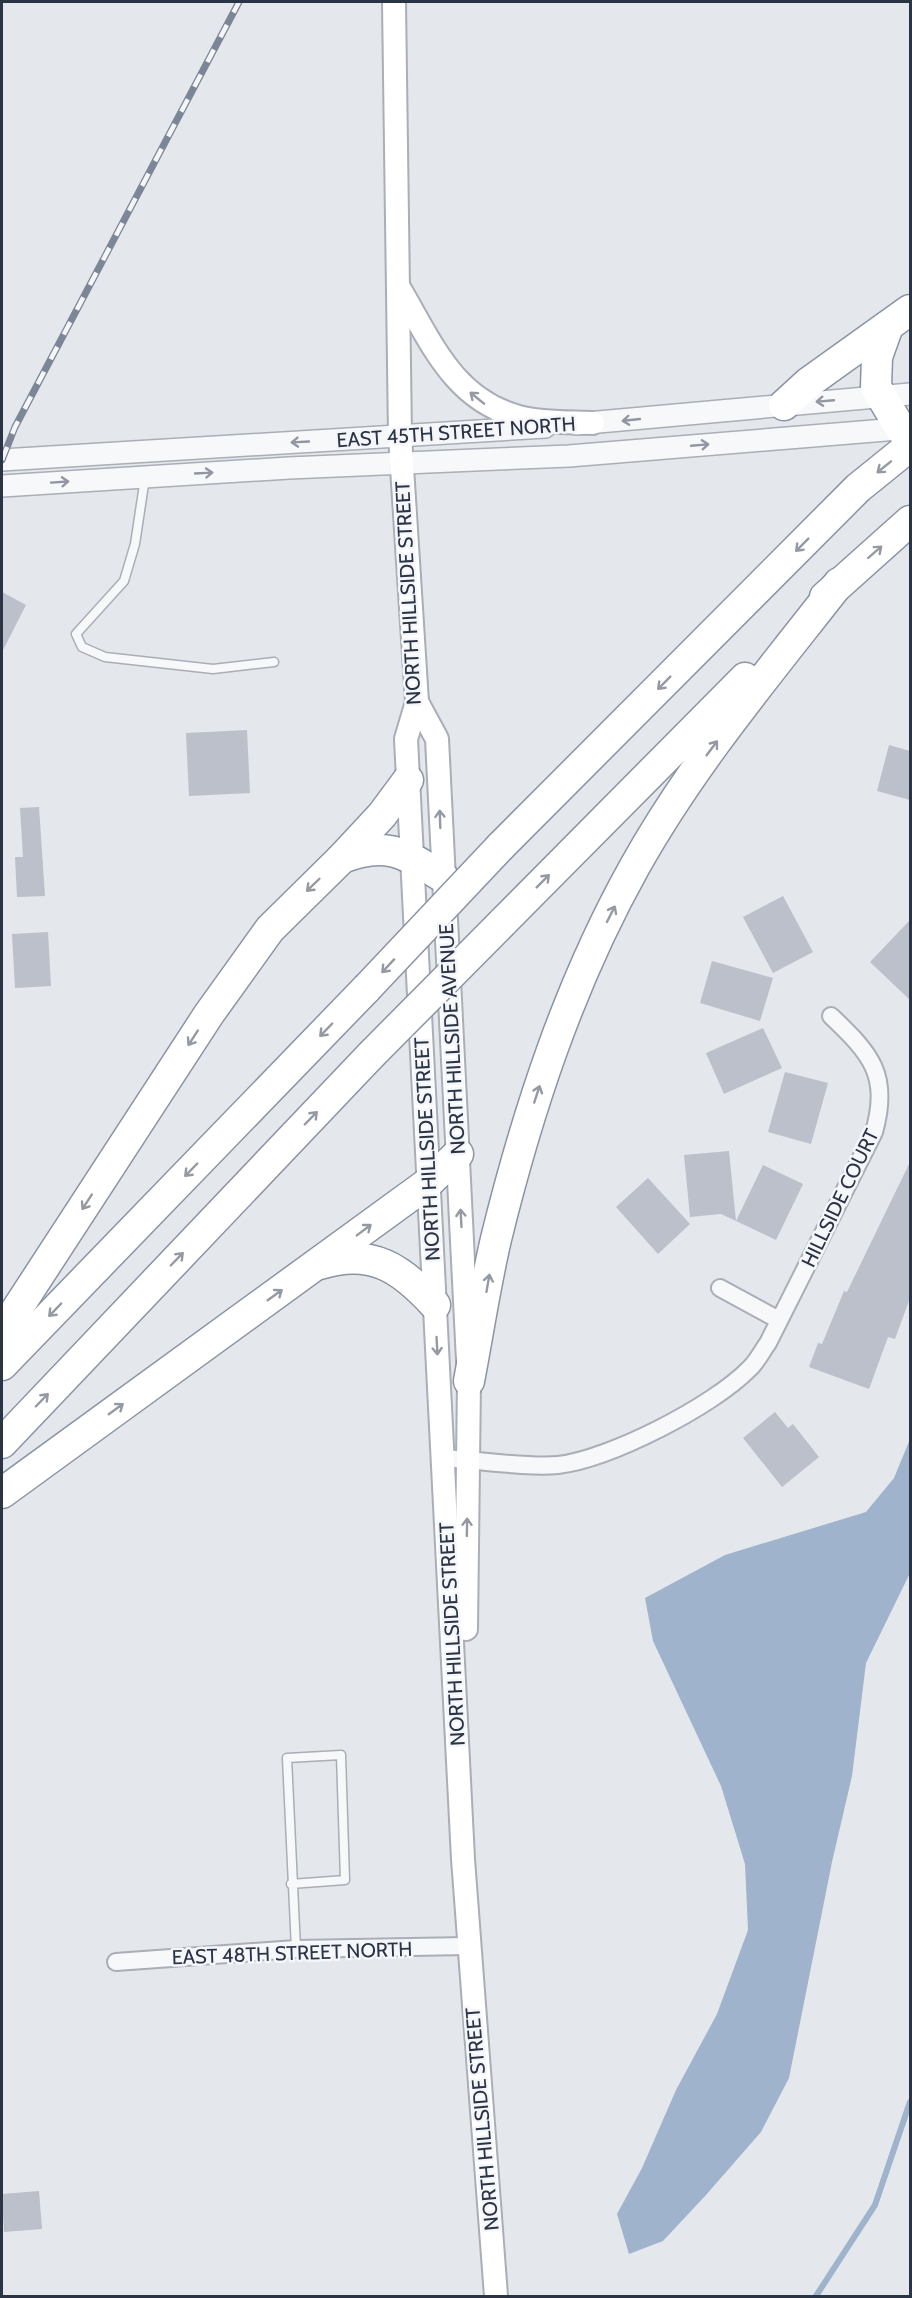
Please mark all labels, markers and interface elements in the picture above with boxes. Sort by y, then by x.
one-way arrow [469,392,485,405]
one-way arrow [815,396,835,407]
street label: EAST 45TH STREET NORTH [336,412,576,452]
one-way arrow [621,415,641,426]
one-way arrow [291,436,310,447]
one-way arrow [690,439,710,450]
one-way arrow [877,460,893,473]
one-way arrow [193,467,213,478]
one-way arrow [49,476,69,487]
street label: NORTH HILLSIDE STREET [390,480,426,705]
one-way arrow [795,537,810,552]
one-way arrow [867,545,883,558]
one-way arrow [657,675,672,690]
one-way arrow [706,740,718,756]
one-way arrow [434,810,446,829]
one-way arrow [536,874,551,889]
one-way arrow [305,878,320,892]
one-way arrow [605,905,617,923]
street label: NORTH HILLSIDE AVENUE [434,923,470,1155]
one-way arrow [380,959,395,974]
one-way arrow [319,1023,334,1038]
one-way arrow [187,1029,199,1046]
street label: NORTH HILLSIDE STREET [409,1036,445,1261]
one-way arrow [532,1085,543,1104]
one-way arrow [304,1111,318,1126]
street label: HILLSIDE COURT [796,1125,884,1271]
one-way arrow [183,1163,198,1178]
one-way arrow [81,1193,93,1210]
one-way arrow [456,1209,467,1229]
one-way arrow [356,1224,372,1237]
one-way arrow [169,1252,184,1267]
one-way arrow [483,1273,494,1293]
one-way arrow [266,1289,282,1301]
one-way arrow [47,1303,62,1318]
one-way arrow [432,1336,443,1356]
one-way arrow [35,1393,49,1408]
one-way arrow [108,1402,124,1415]
one-way arrow [461,1517,473,1537]
street label: NORTH HILLSIDE STREET [434,1521,470,1746]
street label: EAST 48TH STREET NORTH [171,1937,413,1969]
street label: NORTH HILLSIDE STREET [460,2006,504,2232]

